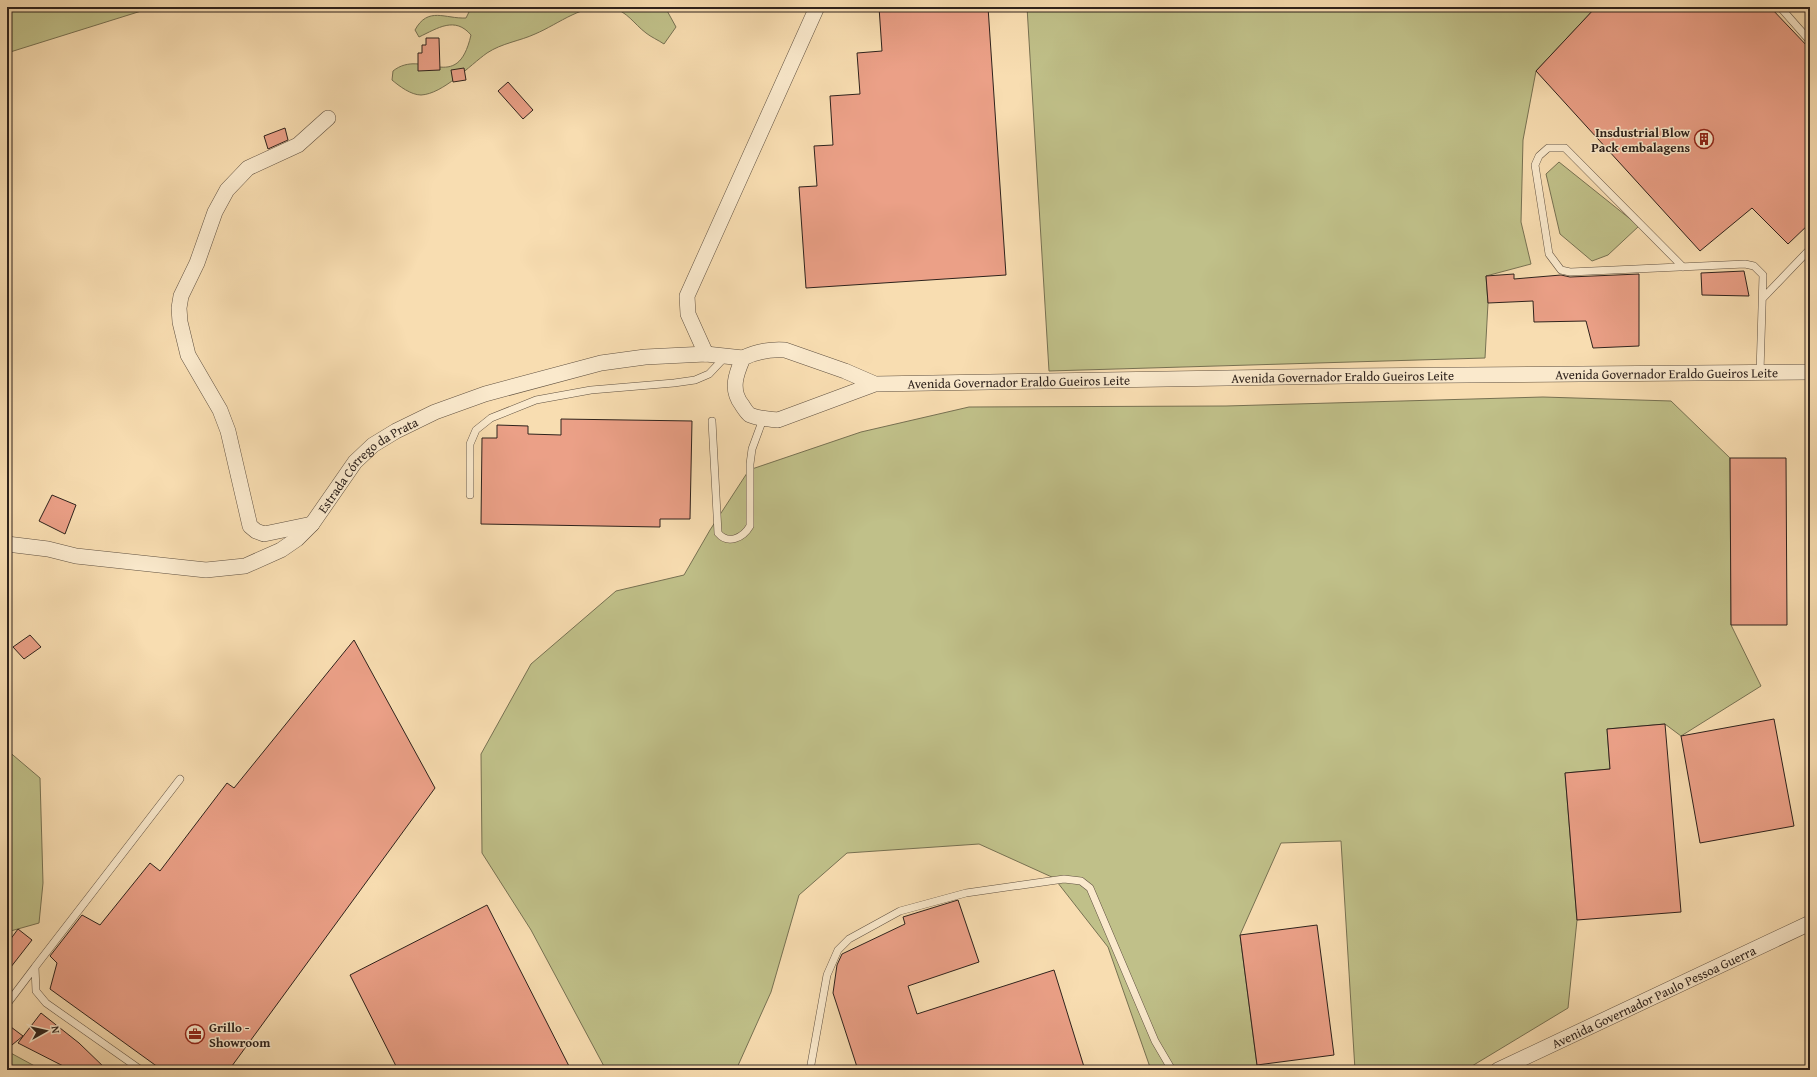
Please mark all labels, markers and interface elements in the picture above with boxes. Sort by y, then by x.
place label: Insdustrial Blow Pack embalagens [1591,123,1691,157]
building icon: Insdustrial Blow Pack embalagens [1693,128,1715,150]
street label: Avenida Governador Eraldo Gueiros Leite [1555,363,1778,384]
street label: Avenida Governador Eraldo Gueiros Leite [1231,366,1454,388]
street label: Avenida Governador Eraldo Gueiros Leite [907,371,1130,393]
street label: Estrada Córrego da Prata [313,412,422,517]
street label: Avenida Governador Paulo Pessoa Guerra [1549,941,1760,1053]
north arrow [26,1011,66,1051]
place label: Grillo - Showroom [209,1018,271,1052]
office icon: Grillo - Showroom [184,1023,206,1045]
text: N [47,1025,64,1035]

